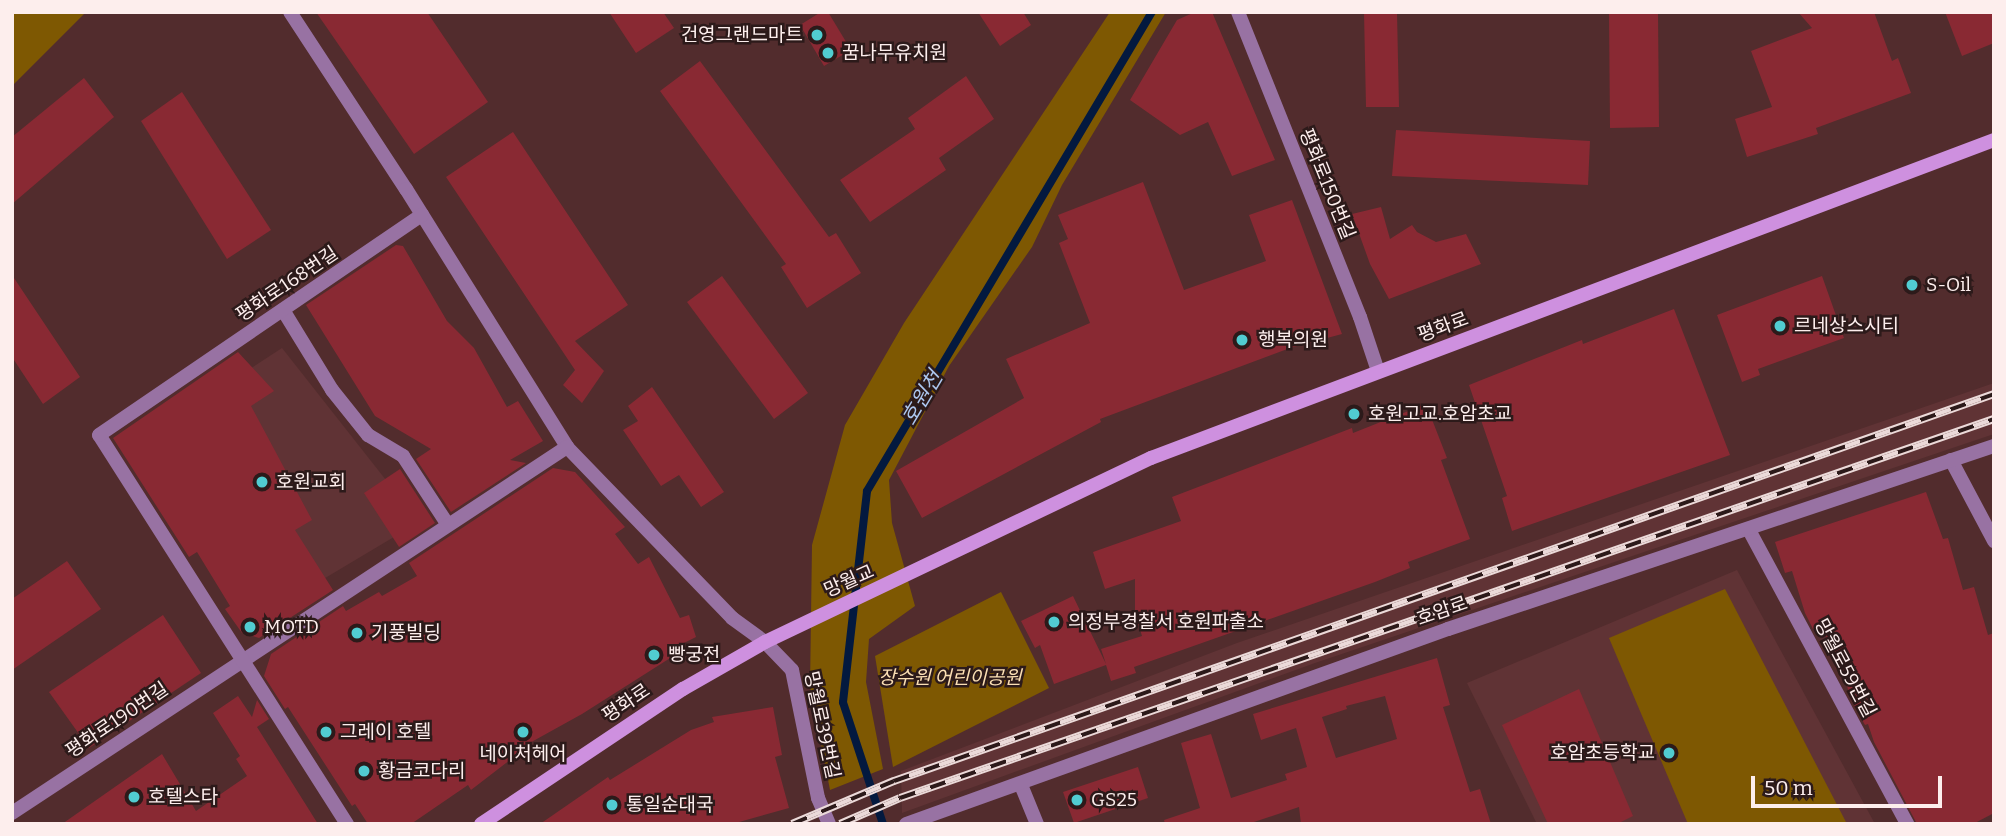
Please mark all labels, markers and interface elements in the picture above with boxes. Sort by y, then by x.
place label: 건영그랜드마트 [681,24,803,46]
marker: 건영그랜드마트 [809,27,825,43]
place label: 꿈나무유치원 [842,42,947,64]
marker: 꿈나무유치원 [820,45,836,61]
street label: 평화로150번길 [1294,125,1360,243]
street label: 평화로168번길 [232,242,342,326]
place label: S-Oil [1926,274,1971,296]
marker: S-Oil [1904,277,1920,293]
street label: 평화로 [1414,307,1472,347]
place label: 르네상스시티 [1794,315,1899,337]
marker: 르네상스시티 [1772,318,1788,334]
place label: 행복의원 [1258,329,1328,351]
marker: 행복의원 [1232,330,1252,350]
water label: 호원천 [896,367,948,429]
place label: 호원고교.호암초교 [1368,403,1512,425]
marker: 호원고교.호암초교 [1346,406,1362,422]
place label: 호원교회 [276,471,346,493]
marker: 호원교회 [254,474,270,490]
street label: 망월교 [820,560,878,602]
street label: 호암로 [1413,592,1471,630]
place label: 의정부경찰서 호원파출소 [1068,611,1264,633]
marker: 의정부경찰서 호원파출소 [1046,614,1062,630]
street label: 망월로59번길 [1809,615,1881,721]
place label: MOTD [264,616,319,638]
marker: MOTD [242,619,258,635]
place label: 기풍빌딩 [371,622,441,644]
marker: 기풍빌딩 [349,625,365,641]
place label: 빵궁전 [668,644,720,666]
marker: 빵궁전 [646,647,662,663]
park label: 장수원 어린이공원 [878,667,1022,689]
street label: 망월로39번길 [799,669,845,781]
street label: 평화로190번길 [62,677,172,763]
street label: 평화로 [598,679,654,727]
place label: 그레이 호텔 [340,721,431,743]
marker: 그레이 호텔 [318,724,334,740]
marker: 네이처헤어 [515,724,531,740]
place label: 호암초등학교 [1550,742,1655,764]
place label: 네이처헤어 [479,743,567,765]
marker: 호암초등학교 [1661,745,1677,761]
place label: 황금코다리 [378,760,465,782]
scale bar [1754,762,1945,806]
marker: 황금코다리 [356,763,372,779]
text: 50 m [1764,775,1813,801]
place label: 호텔스타 [148,786,218,808]
marker: 호텔스타 [126,789,142,805]
place label: GS25 [1091,789,1137,811]
marker: GS25 [1069,792,1085,808]
place label: 통일순대국 [626,794,713,816]
marker: 통일순대국 [604,797,620,813]

